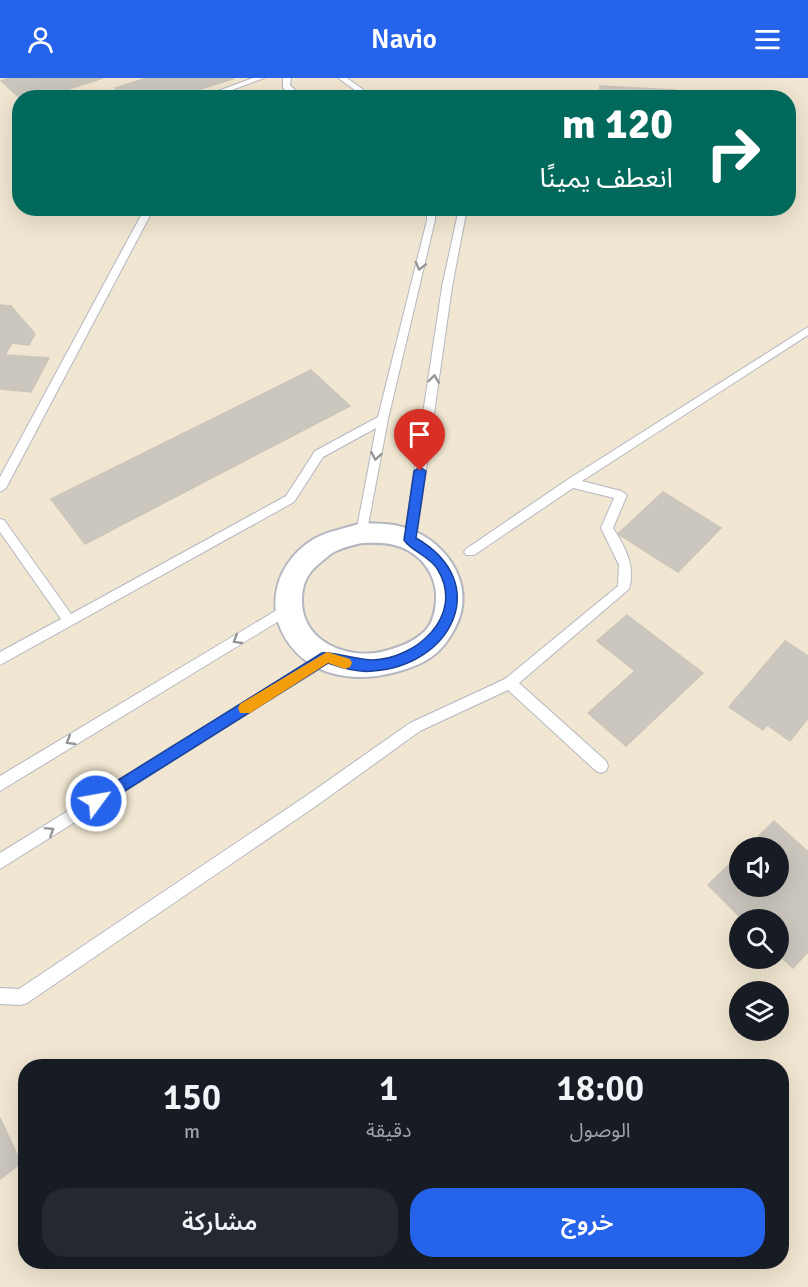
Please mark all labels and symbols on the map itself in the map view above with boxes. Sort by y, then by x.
one-way arrow [414,260,427,270]
one-way arrow [427,374,439,383]
pin [394,409,445,471]
one-way arrow [370,450,383,460]
one-way arrow [233,632,243,644]
one-way arrow [66,734,76,746]
position arrow [64,769,128,833]
one-way arrow [43,827,54,838]

